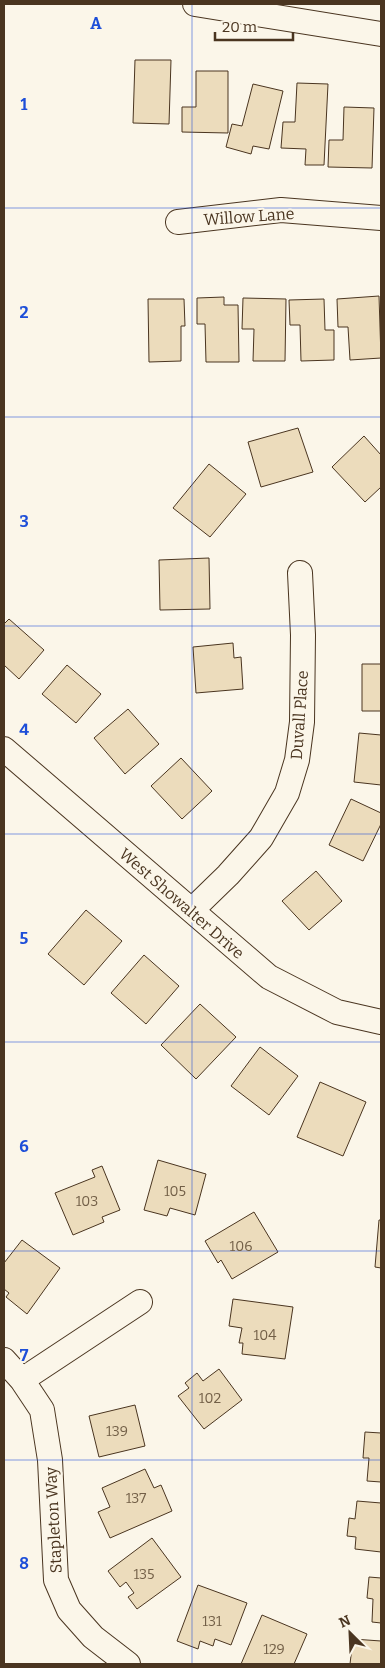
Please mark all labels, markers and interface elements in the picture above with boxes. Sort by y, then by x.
scale bar [215,10,292,42]
text: A [90,14,102,33]
text: 20 m [222,18,258,36]
text: 1 [21,95,28,114]
street label: Willow Lane [203,204,295,229]
text: 2 [19,303,29,322]
text: 3 [19,512,29,531]
street label: Duvall Place [287,670,312,760]
text: 4 [19,720,29,739]
street label: West Showalter Drive [115,844,248,963]
text: 5 [20,929,29,948]
text: 6 [19,1137,29,1156]
house number: 105 [164,1183,186,1200]
house number: 103 [76,1193,98,1210]
house number: 106 [230,1238,252,1255]
house number: 104 [254,1327,276,1344]
text: 7 [20,1346,29,1365]
house number: 102 [199,1390,221,1407]
house number: 139 [106,1423,128,1440]
street label: Stapleton Way [41,1466,66,1574]
house number: 137 [126,1490,146,1507]
text: 8 [19,1554,29,1573]
house number: 135 [133,1566,155,1583]
north arrow [325,1608,375,1658]
text: N [337,1612,353,1632]
house number: 131 [202,1613,222,1630]
house number: 129 [263,1641,285,1658]

